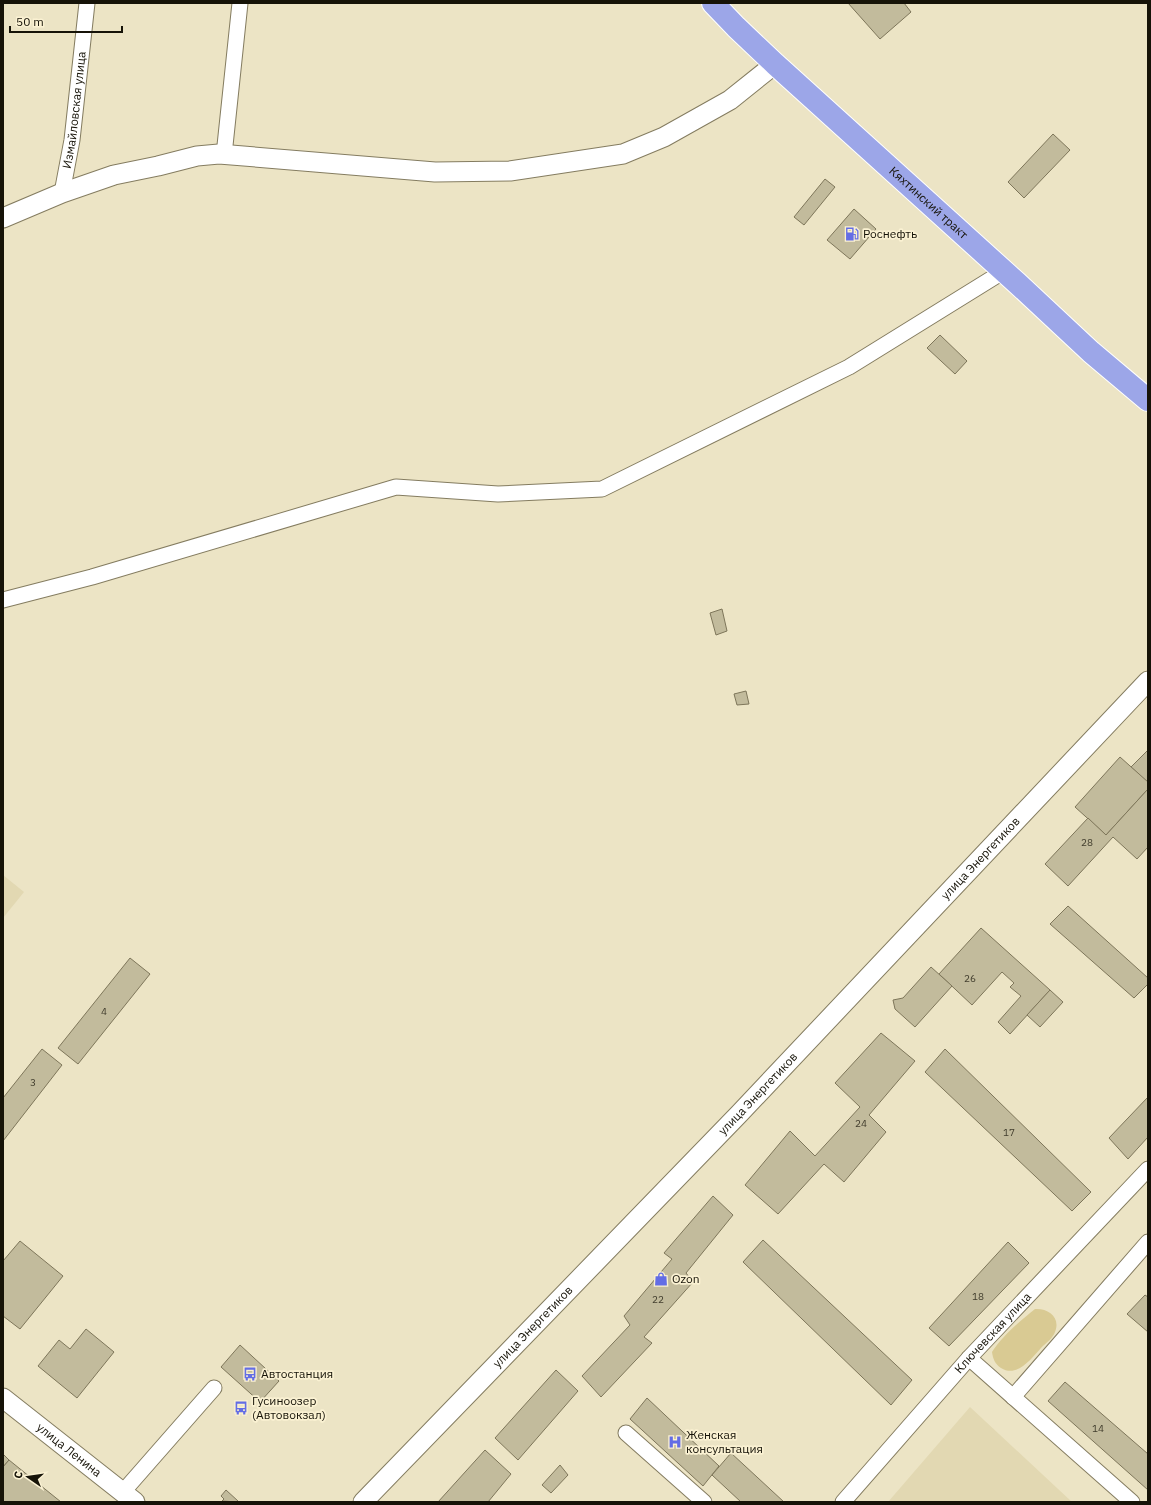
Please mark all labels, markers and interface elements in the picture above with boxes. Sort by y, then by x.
scale bar [10,8,122,34]
text: 50 m [16,14,44,29]
street label: Измайловская улица [59,50,89,170]
street label: Кяхтинский тракт [886,163,972,242]
fuel station icon: Роснефть [844,226,860,242]
place label: Роснефть [863,226,917,241]
street label: улица Энергетиков [937,813,1023,903]
house number: 28 [1081,836,1093,849]
house number: 26 [964,972,976,985]
house number: 4 [101,1005,107,1018]
street label: улица Энергетиков [715,1049,800,1138]
house number: 3 [30,1076,36,1089]
house number: 24 [855,1117,867,1130]
house number: 17 [1003,1126,1015,1139]
shop icon: Ozon [653,1271,669,1287]
place label: Ozon [672,1271,699,1286]
street label: улица Энергетиков [489,1282,576,1371]
street label: Ключевская улица [951,1289,1035,1376]
house number: 18 [972,1290,984,1303]
house number: 22 [652,1293,664,1306]
bus stop icon: Автостанция [242,1366,258,1382]
place label: Автостанция [261,1366,333,1381]
place label: Гусиноозер (Автовокзал) [252,1393,326,1422]
bus stop icon: Гусиноозер (Автовокзал) [233,1400,249,1416]
street label: улица Ленина [34,1419,105,1480]
house number: 14 [1092,1422,1104,1435]
place label: Женская консультация [686,1427,763,1456]
hospital icon: Женская консультация [667,1434,683,1450]
north arrow [8,1457,48,1497]
text: С [11,1470,26,1480]

